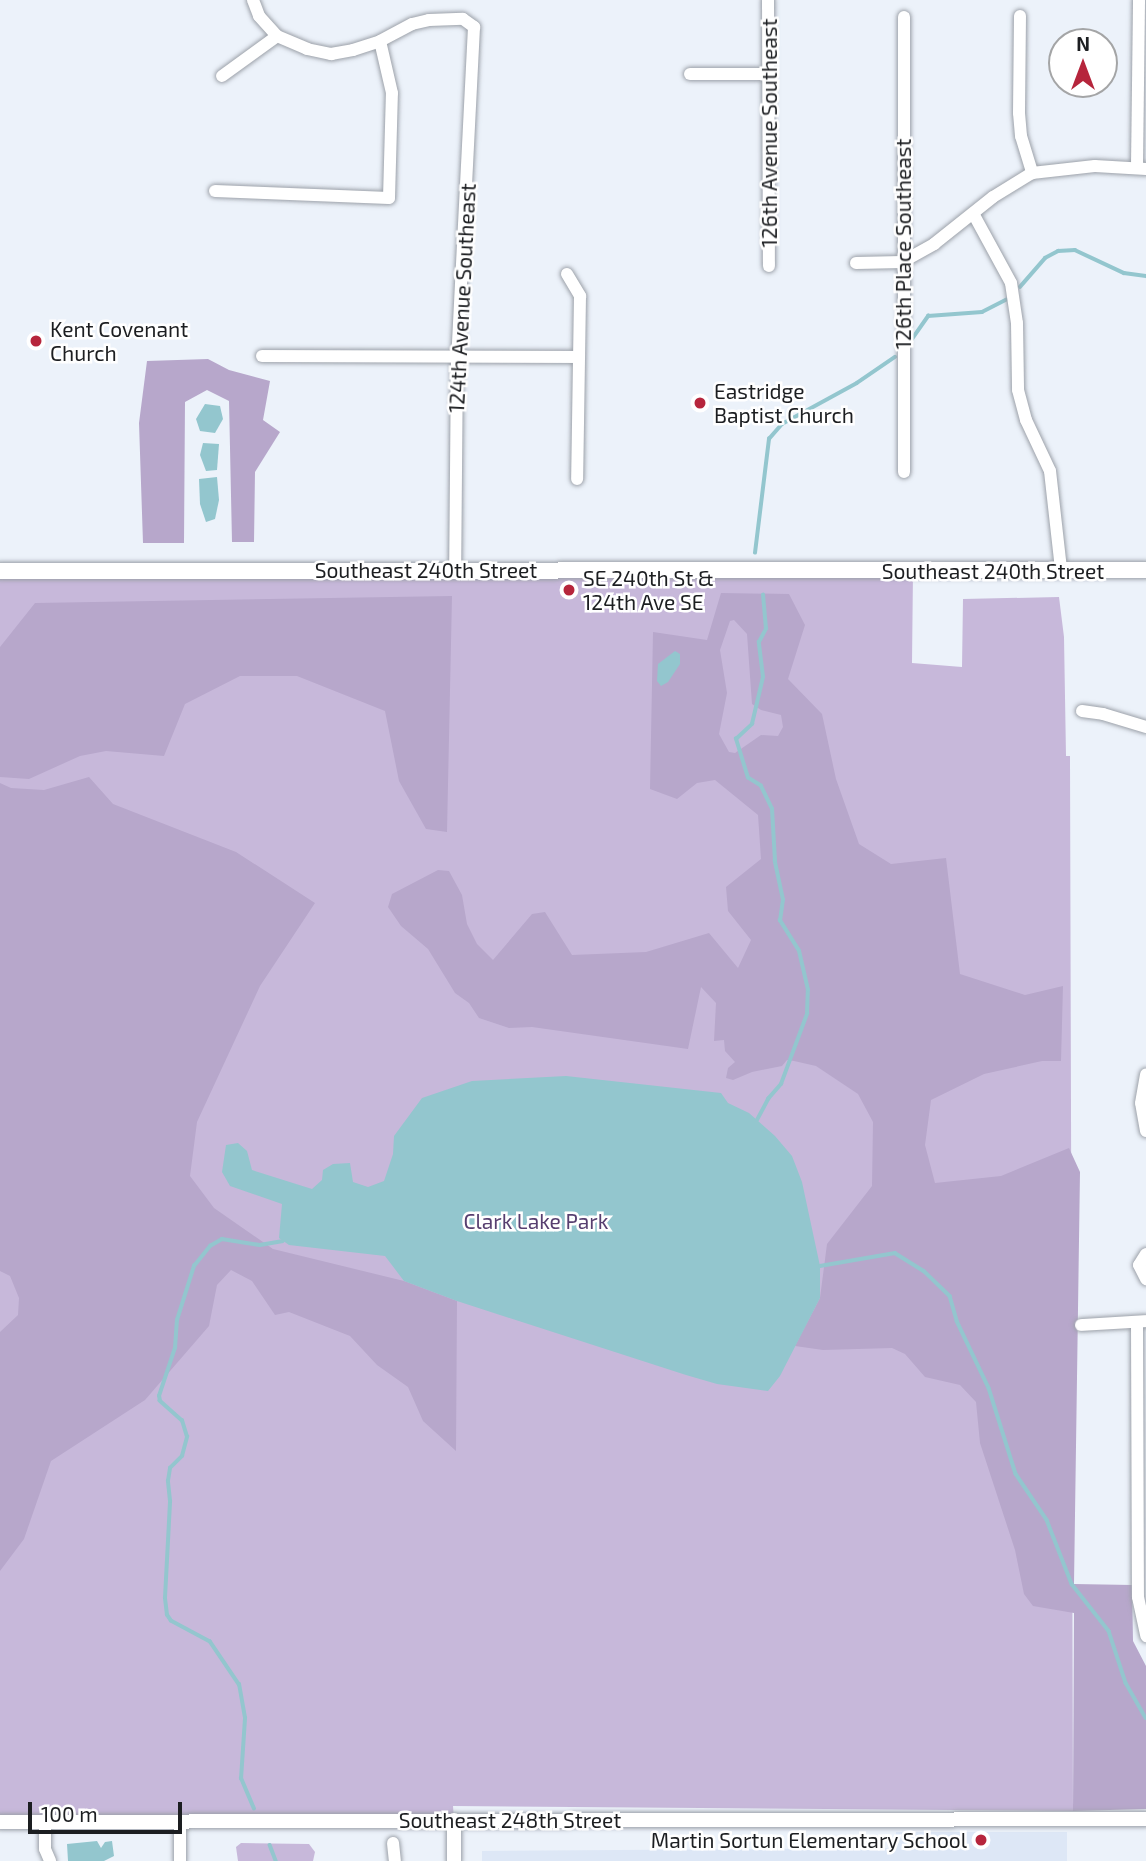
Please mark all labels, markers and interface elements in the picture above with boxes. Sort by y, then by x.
street label: 126th Avenue Southeast [756,18,782,248]
north arrow [1048,28,1118,98]
text: N [1076,32,1090,55]
street label: 126th Place Southeast [890,139,916,349]
street label: 124th Avenue Southeast [443,182,481,414]
place label: Kent Covenant Church [50,316,188,366]
marker: Kent Covenant Church [28,333,44,349]
place label: Eastridge Baptist Church [714,378,854,428]
marker: Eastridge Baptist Church [692,395,708,411]
street label: Southeast 240th Street [315,557,537,583]
street label: Southeast 240th Street [882,558,1104,584]
place label: SE 240th St & 124th Ave SE [583,565,714,615]
marker: SE 240th St & 124th Ave SE [561,582,577,598]
park label: Clark Lake Park [463,1208,609,1234]
scale bar [32,1787,186,1831]
text: 100 m [41,1801,98,1826]
street label: Southeast 248th Street [399,1807,621,1833]
place label: Martin Sortun Elementary School [650,1827,967,1853]
marker: Martin Sortun Elementary School [973,1832,989,1848]

